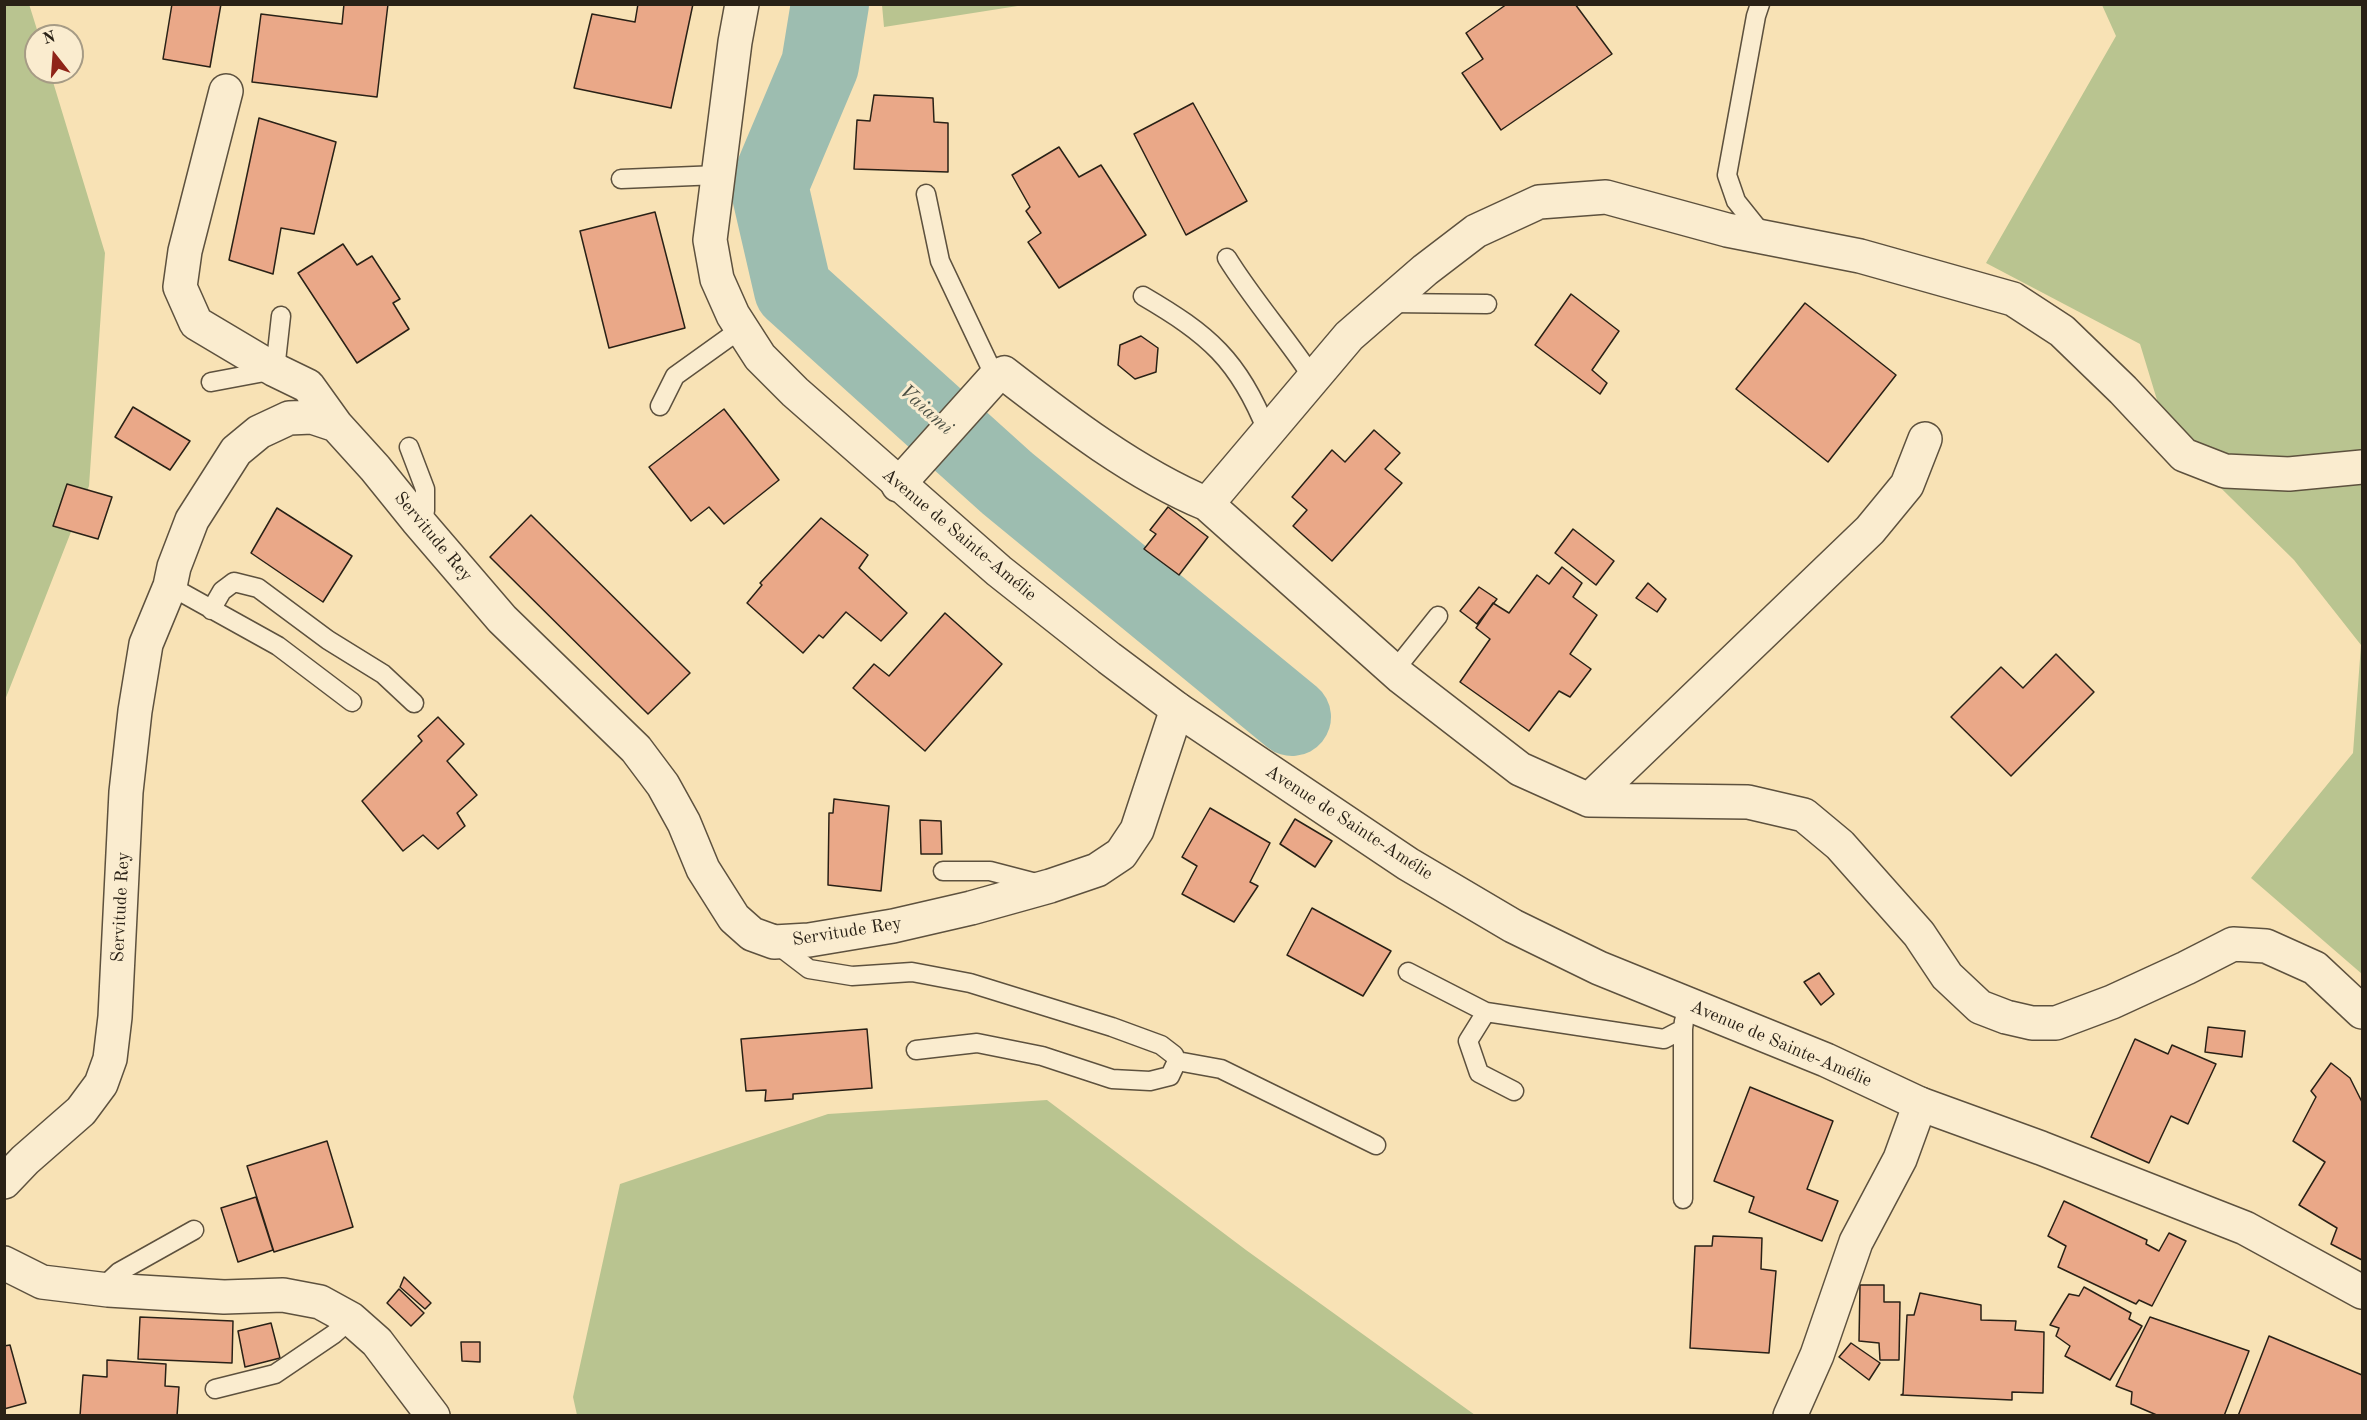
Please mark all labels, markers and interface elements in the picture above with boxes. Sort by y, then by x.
north arrow [24,24,84,84]
text: N [41,29,58,48]
water label: Vaiami [894,380,958,440]
street label: Avenue de Sainte-Amélie [877,464,1041,606]
street label: Servitude Rey [389,488,477,586]
street label: Avenue de Sainte-Amélie [1261,761,1437,885]
street label: Servitude Rey [107,851,135,963]
street label: Servitude Rey [791,913,903,951]
street label: Avenue de Sainte-Amélie [1687,996,1875,1092]

